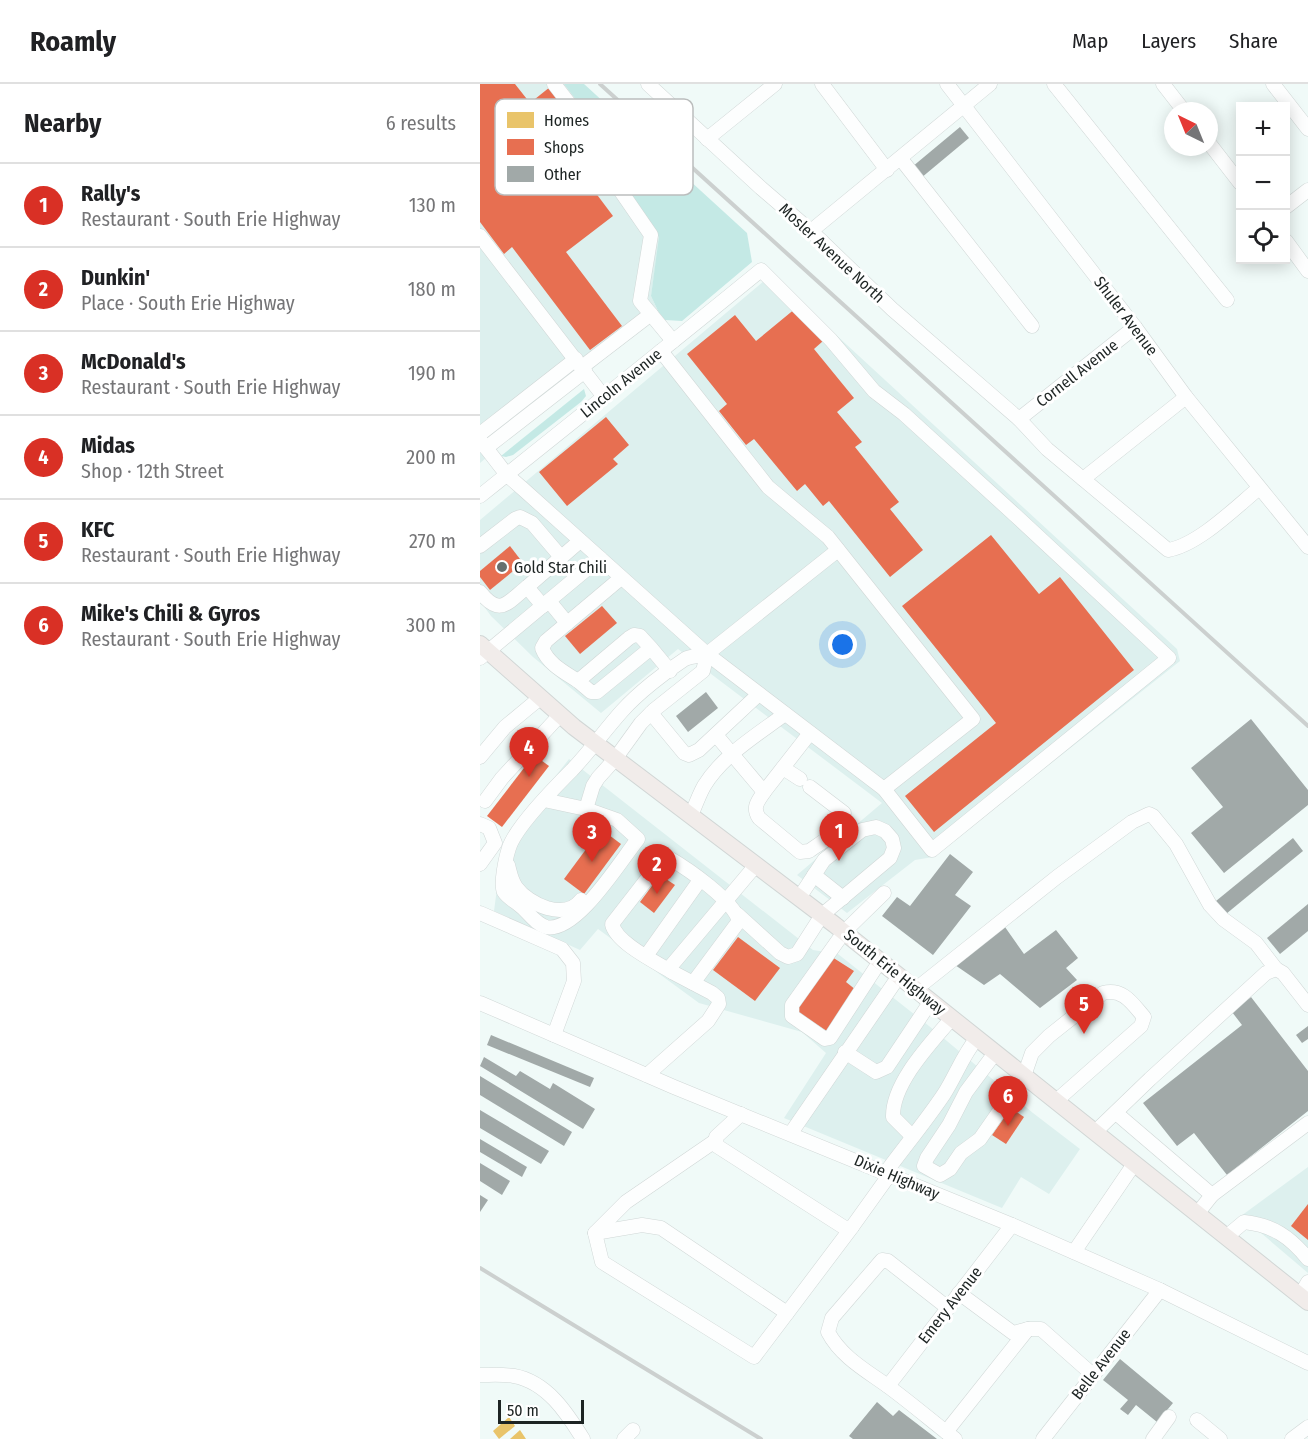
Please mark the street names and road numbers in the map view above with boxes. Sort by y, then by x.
street label: Mosler Avenue North [775,199,889,307]
street label: Shuler Avenue [1090,273,1162,359]
street label: Cornell Avenue [1032,335,1122,411]
street label: Lincoln Avenue [577,344,666,422]
street label: South Erie Highway [840,925,950,1019]
street label: Dixie Highway [852,1151,943,1204]
street label: Emery Avenue [914,1263,986,1347]
street label: Belle Avenue [1067,1325,1135,1403]

